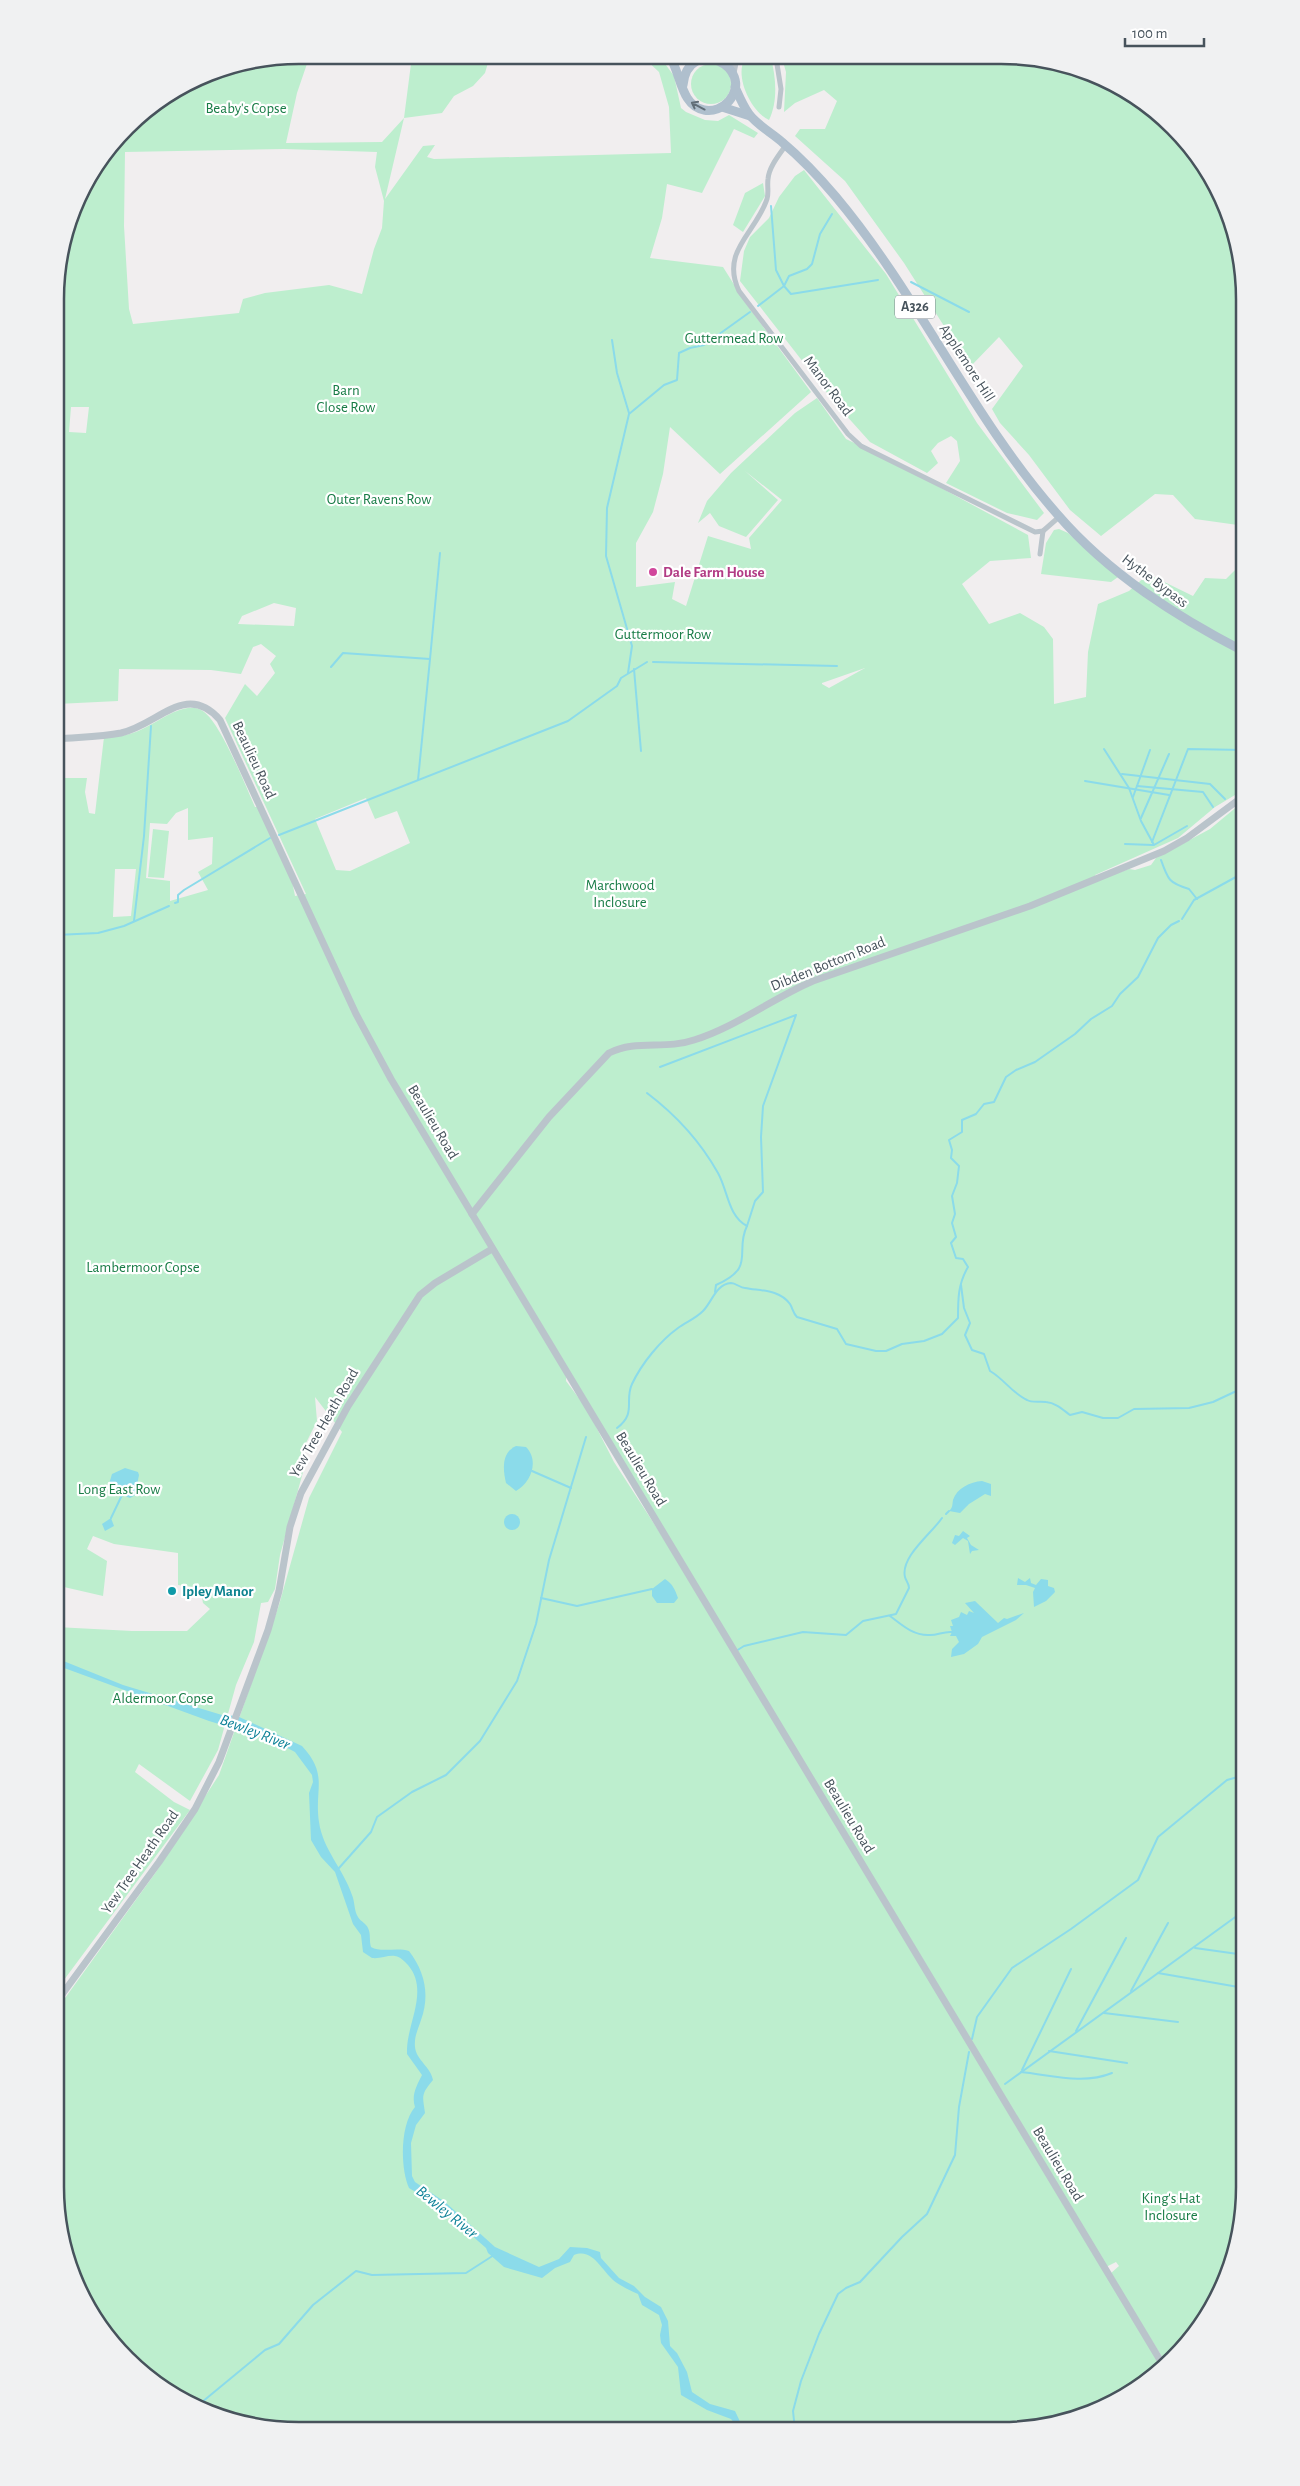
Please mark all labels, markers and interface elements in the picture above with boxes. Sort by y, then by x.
scale bar [1125,15,1204,47]
text: 100 m [1132,26,1167,41]
park label: Beaby's Copse [205,101,287,116]
one-way arrow [690,101,705,111]
road number: A326 [895,296,935,318]
street label: Applemore Hill [936,322,998,404]
park label: Guttermead Row [685,331,783,346]
street label: Manor Road [801,353,855,419]
park label: Barn Close Row [317,383,375,415]
park label: Outer Ravens Row [327,492,431,507]
street label: Hythe Bypass [1119,551,1191,611]
place label: Dale Farm House [663,565,765,580]
marker: Dale Farm House [647,566,659,578]
park label: Guttermoor Row [615,627,711,642]
street label: Beaulieu Road [230,719,279,801]
park label: Marchwood Inclosure [586,878,655,910]
street label: Dibden Bottom Road [769,934,888,994]
street label: Beaulieu Road [405,1082,461,1162]
park label: Lambermoor Copse [86,1260,200,1275]
street label: Yew Tree Heath Road [287,1366,361,1480]
street label: Beaulieu Road [613,1429,669,1509]
park label: Long East Row [78,1482,160,1497]
place label: Ipley Manor [182,1584,254,1599]
marker: Ipley Manor [166,1585,178,1597]
park label: Aldermoor Copse [113,1691,213,1706]
water label: Bewley River [218,1711,293,1753]
street label: Beaulieu Road [821,1776,877,1856]
street label: Yew Tree Heath Road [99,1807,181,1917]
street label: Beaulieu Road [1030,2124,1086,2204]
water label: Bewley River [413,2183,481,2242]
park label: King's Hat Inclosure [1142,2191,1201,2223]

